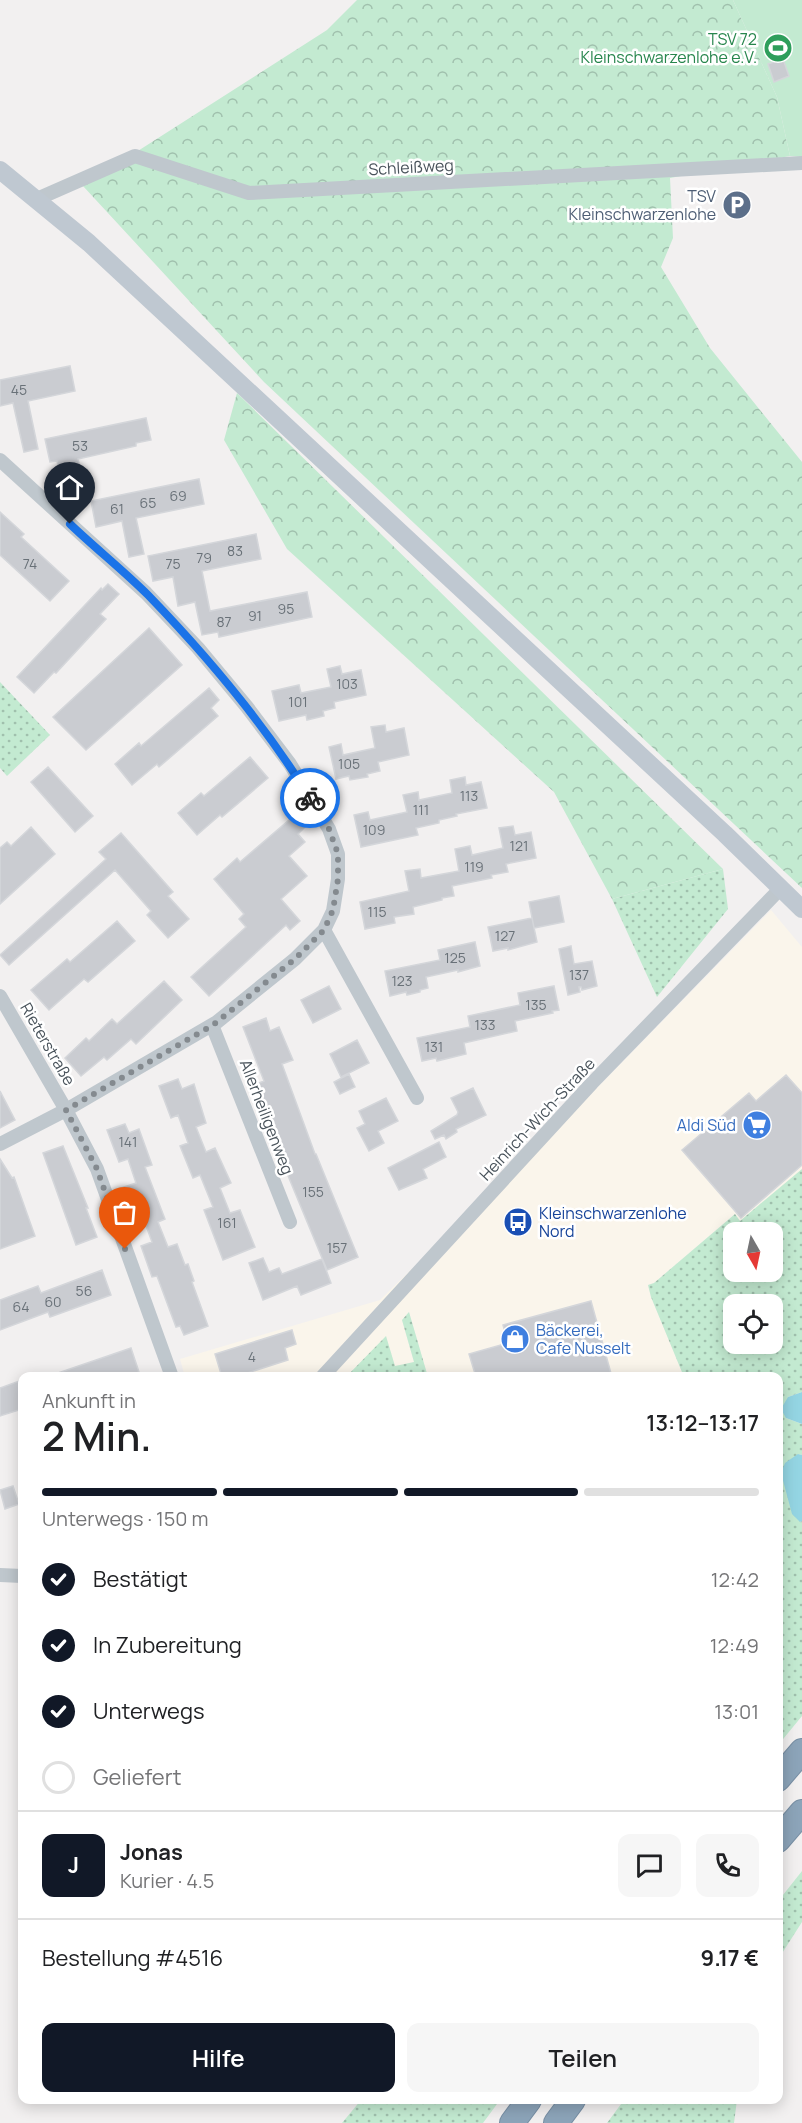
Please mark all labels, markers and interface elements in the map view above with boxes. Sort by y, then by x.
place label: TSV 72 Kleinschwarzenlohe e.V. [580,28,757,68]
sports icon: TSV 72 Kleinschwarzenlohe e.V. [762,32,794,64]
street label: Schleißweg [368,154,454,180]
place label: TSV Kleinschwarzenlohe [568,185,716,225]
parking icon: TSV Kleinschwarzenlohe [721,189,753,221]
house number: 45 [11,380,27,399]
house number: 53 [72,436,88,455]
pin [44,462,95,524]
icon: home [53,471,86,504]
house number: 69 [169,486,187,505]
house number: 65 [140,493,156,512]
house number: 61 [110,499,124,518]
house number: 83 [227,541,243,560]
house number: 79 [196,548,212,567]
house number: 74 [23,554,37,573]
house number: 75 [165,554,181,573]
house number: 95 [278,599,294,618]
house number: 91 [248,606,262,625]
house number: 87 [216,612,232,631]
house number: 103 [336,674,358,693]
house number: 101 [288,692,308,711]
house number: 105 [338,754,360,773]
courier [280,768,340,828]
icon: bike [294,782,327,815]
house number: 113 [460,786,478,805]
house number: 111 [413,800,429,819]
house number: 109 [363,820,385,839]
house number: 121 [510,836,528,855]
house number: 119 [464,857,484,876]
house number: 115 [367,902,387,921]
house number: 127 [495,926,515,945]
house number: 125 [444,948,466,967]
house number: 137 [569,965,589,984]
house number: 123 [391,971,413,990]
house number: 135 [525,995,547,1014]
street label: Rieterstraße [15,999,81,1089]
house number: 133 [475,1015,495,1034]
house number: 131 [425,1037,443,1056]
street label: Heinrich-Wich-Straße [474,1053,600,1185]
street label: Allerheiligenweg [235,1056,299,1178]
supermarket icon: Aldi Süd [741,1109,773,1141]
place label: Aldi Süd [677,1114,736,1136]
house number: 141 [118,1132,138,1151]
house number: 155 [302,1182,324,1201]
pin [99,1187,150,1249]
icon: bag [108,1196,141,1229]
place label: Kleinschwarzenlohe Nord [539,1202,687,1242]
bus stop icon: Kleinschwarzenlohe Nord [502,1206,534,1238]
house number: 161 [217,1213,237,1232]
north arrow [723,1222,783,1282]
map controls [723,1222,783,1354]
house number: 157 [327,1238,347,1257]
house number: 56 [76,1281,92,1300]
house number: 60 [44,1292,62,1311]
button: locate [723,1294,783,1354]
house number: 64 [13,1297,29,1316]
place label: Bäckerei, Cafe Nusselt [536,1319,631,1359]
shop icon: Bäckerei, Cafe Nusselt [499,1323,531,1355]
house number: 4 [248,1347,256,1366]
text: Ankunft in [42,1387,136,1414]
text: 13:12–13:17 [646,1408,759,1438]
text: 2 Min. [42,1409,151,1463]
text: Unterwegs · 150 m [42,1505,208,1532]
icon: check [42,1563,75,1596]
text: Bestätigt [93,1564,188,1594]
text: 12:42 [711,1566,759,1593]
icon: check [42,1629,75,1662]
text: In Zubereitung [93,1630,242,1660]
text: 12:49 [710,1632,759,1659]
icon: check [42,1695,75,1728]
text: Unterwegs [93,1696,205,1726]
text: 13:01 [714,1698,759,1725]
text: Geliefert [93,1762,181,1792]
button: chat [618,1834,681,1897]
button: phone [696,1834,759,1897]
text: Jonas [120,1837,183,1867]
text: J [68,1850,79,1880]
text: Kurier · 4.5 [120,1867,214,1894]
text: Bestellung #4516 [42,1943,223,1973]
text: 9.17 € [701,1943,759,1973]
button: Hilfe [42,2023,395,2092]
button: Teilen [407,2023,759,2092]

